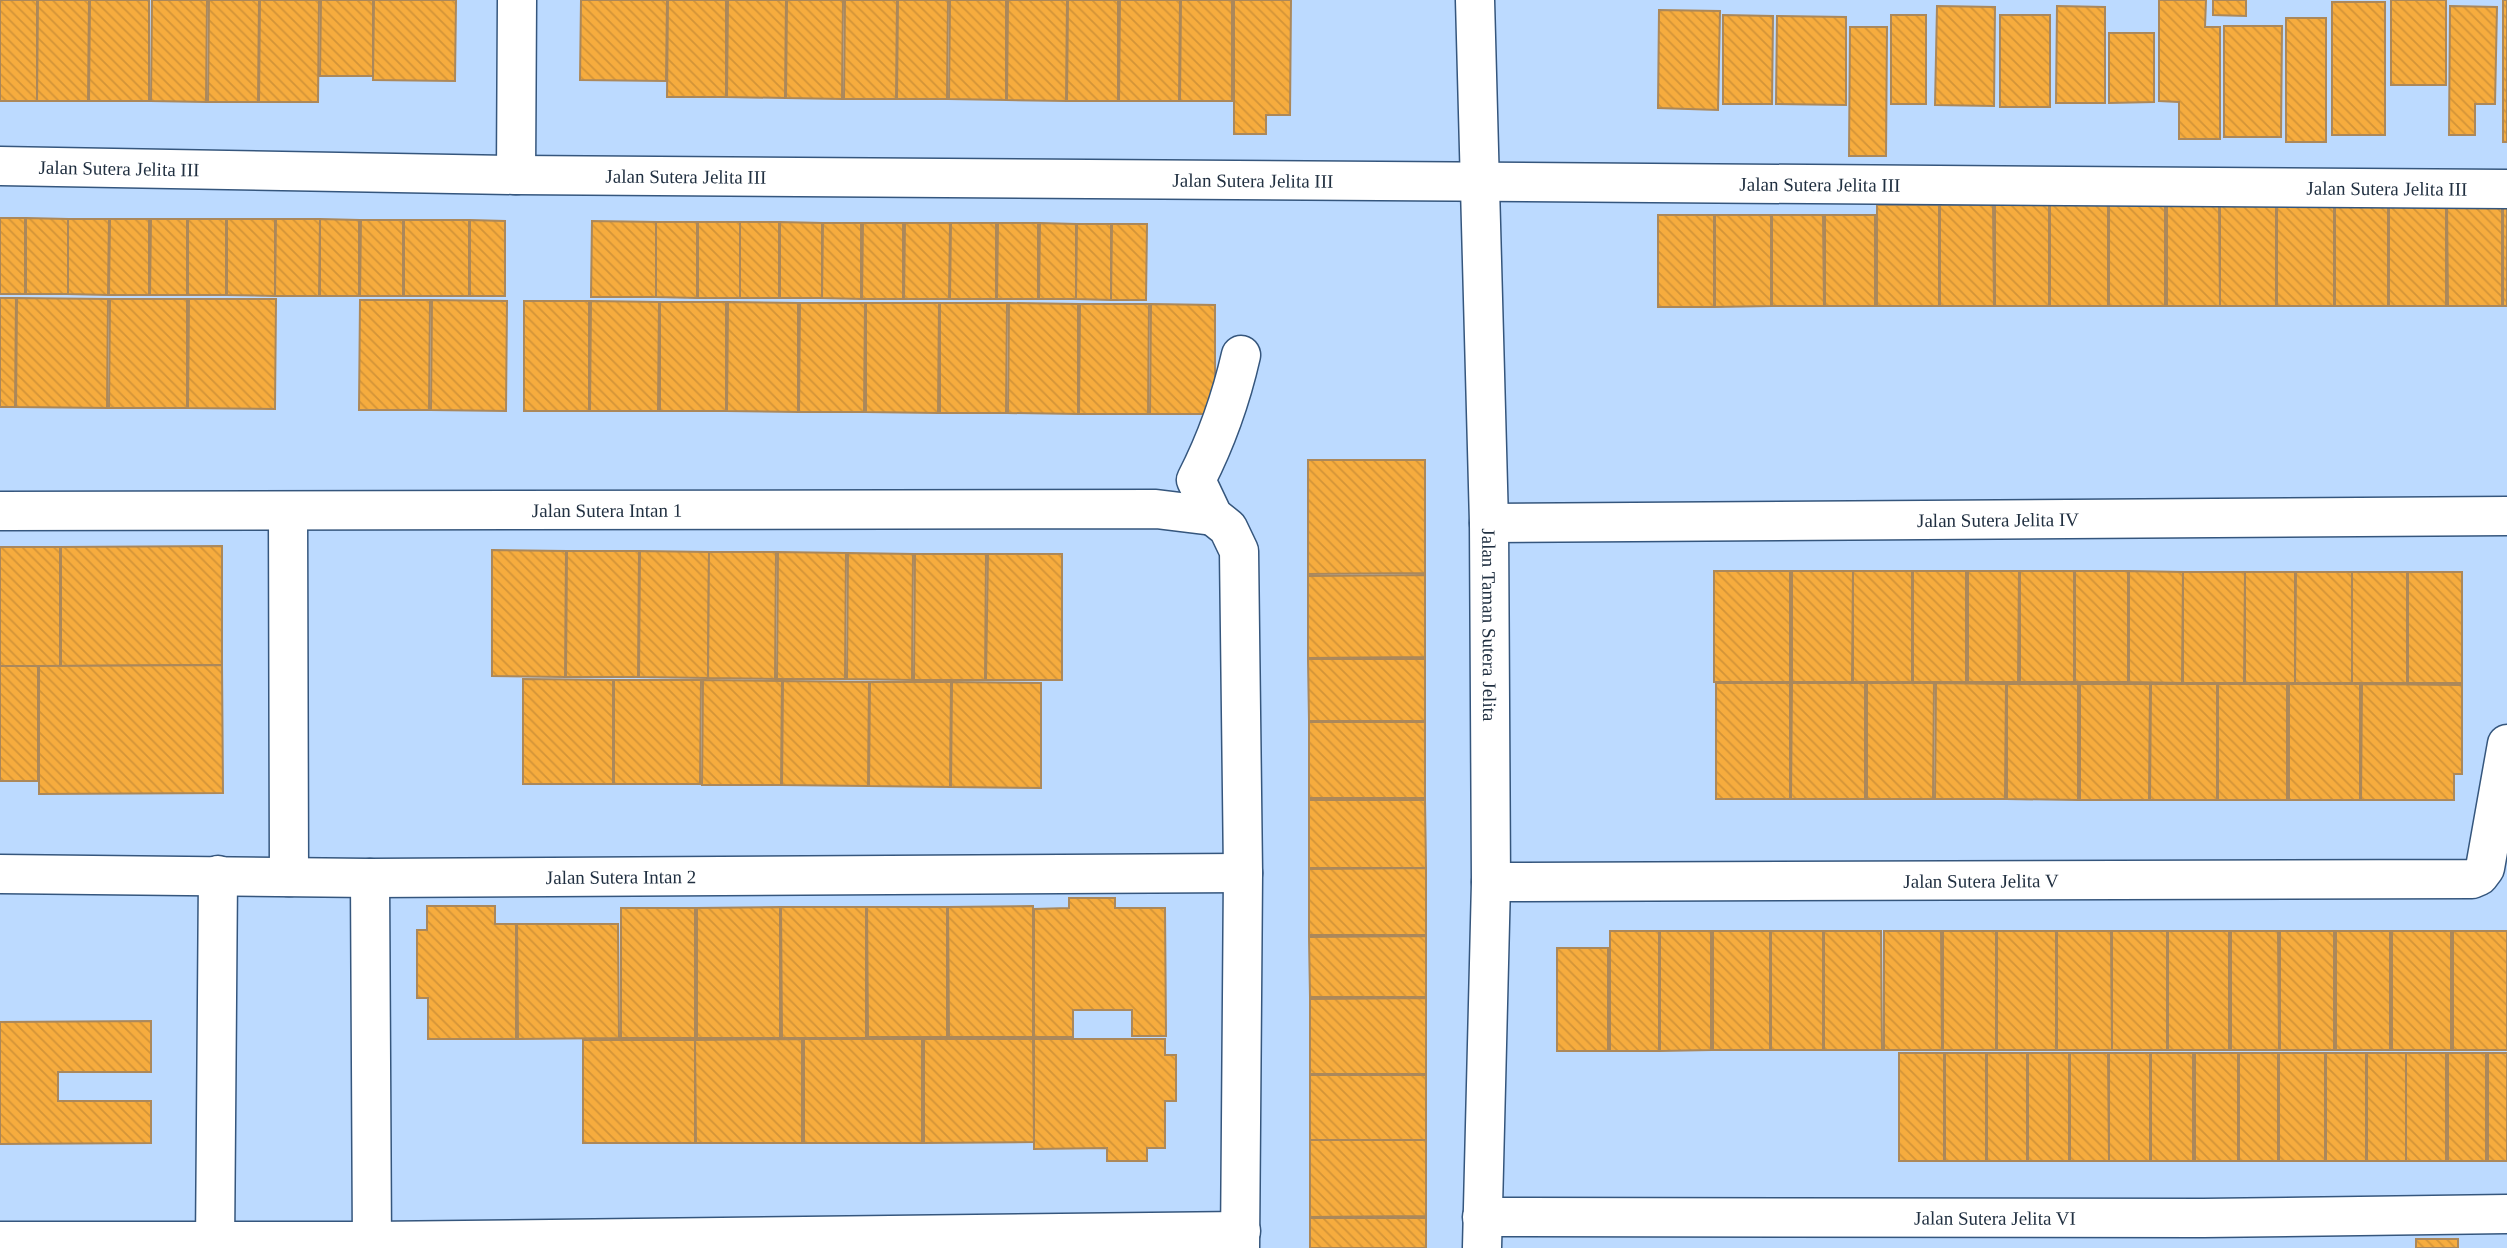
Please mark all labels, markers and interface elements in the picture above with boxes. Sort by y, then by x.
street label: Jalan Sutera Jelita III [38,157,200,180]
street label: Jalan Sutera Jelita III [605,166,766,188]
street label: Jalan Sutera Jelita III [1172,170,1333,192]
street label: Jalan Sutera Jelita III [1739,174,1900,196]
street label: Jalan Sutera Jelita III [2306,178,2467,200]
street label: Jalan Sutera Intan 1 [532,500,682,521]
street label: Jalan Sutera Jelita IV [1917,509,2079,531]
street label: Jalan Taman Sutera Jelita [1478,528,1500,722]
street label: Jalan Sutera Intan 2 [546,866,696,888]
street label: Jalan Sutera Jelita V [1903,870,2059,892]
street label: Jalan Sutera Jelita VI [1914,1208,2076,1229]

